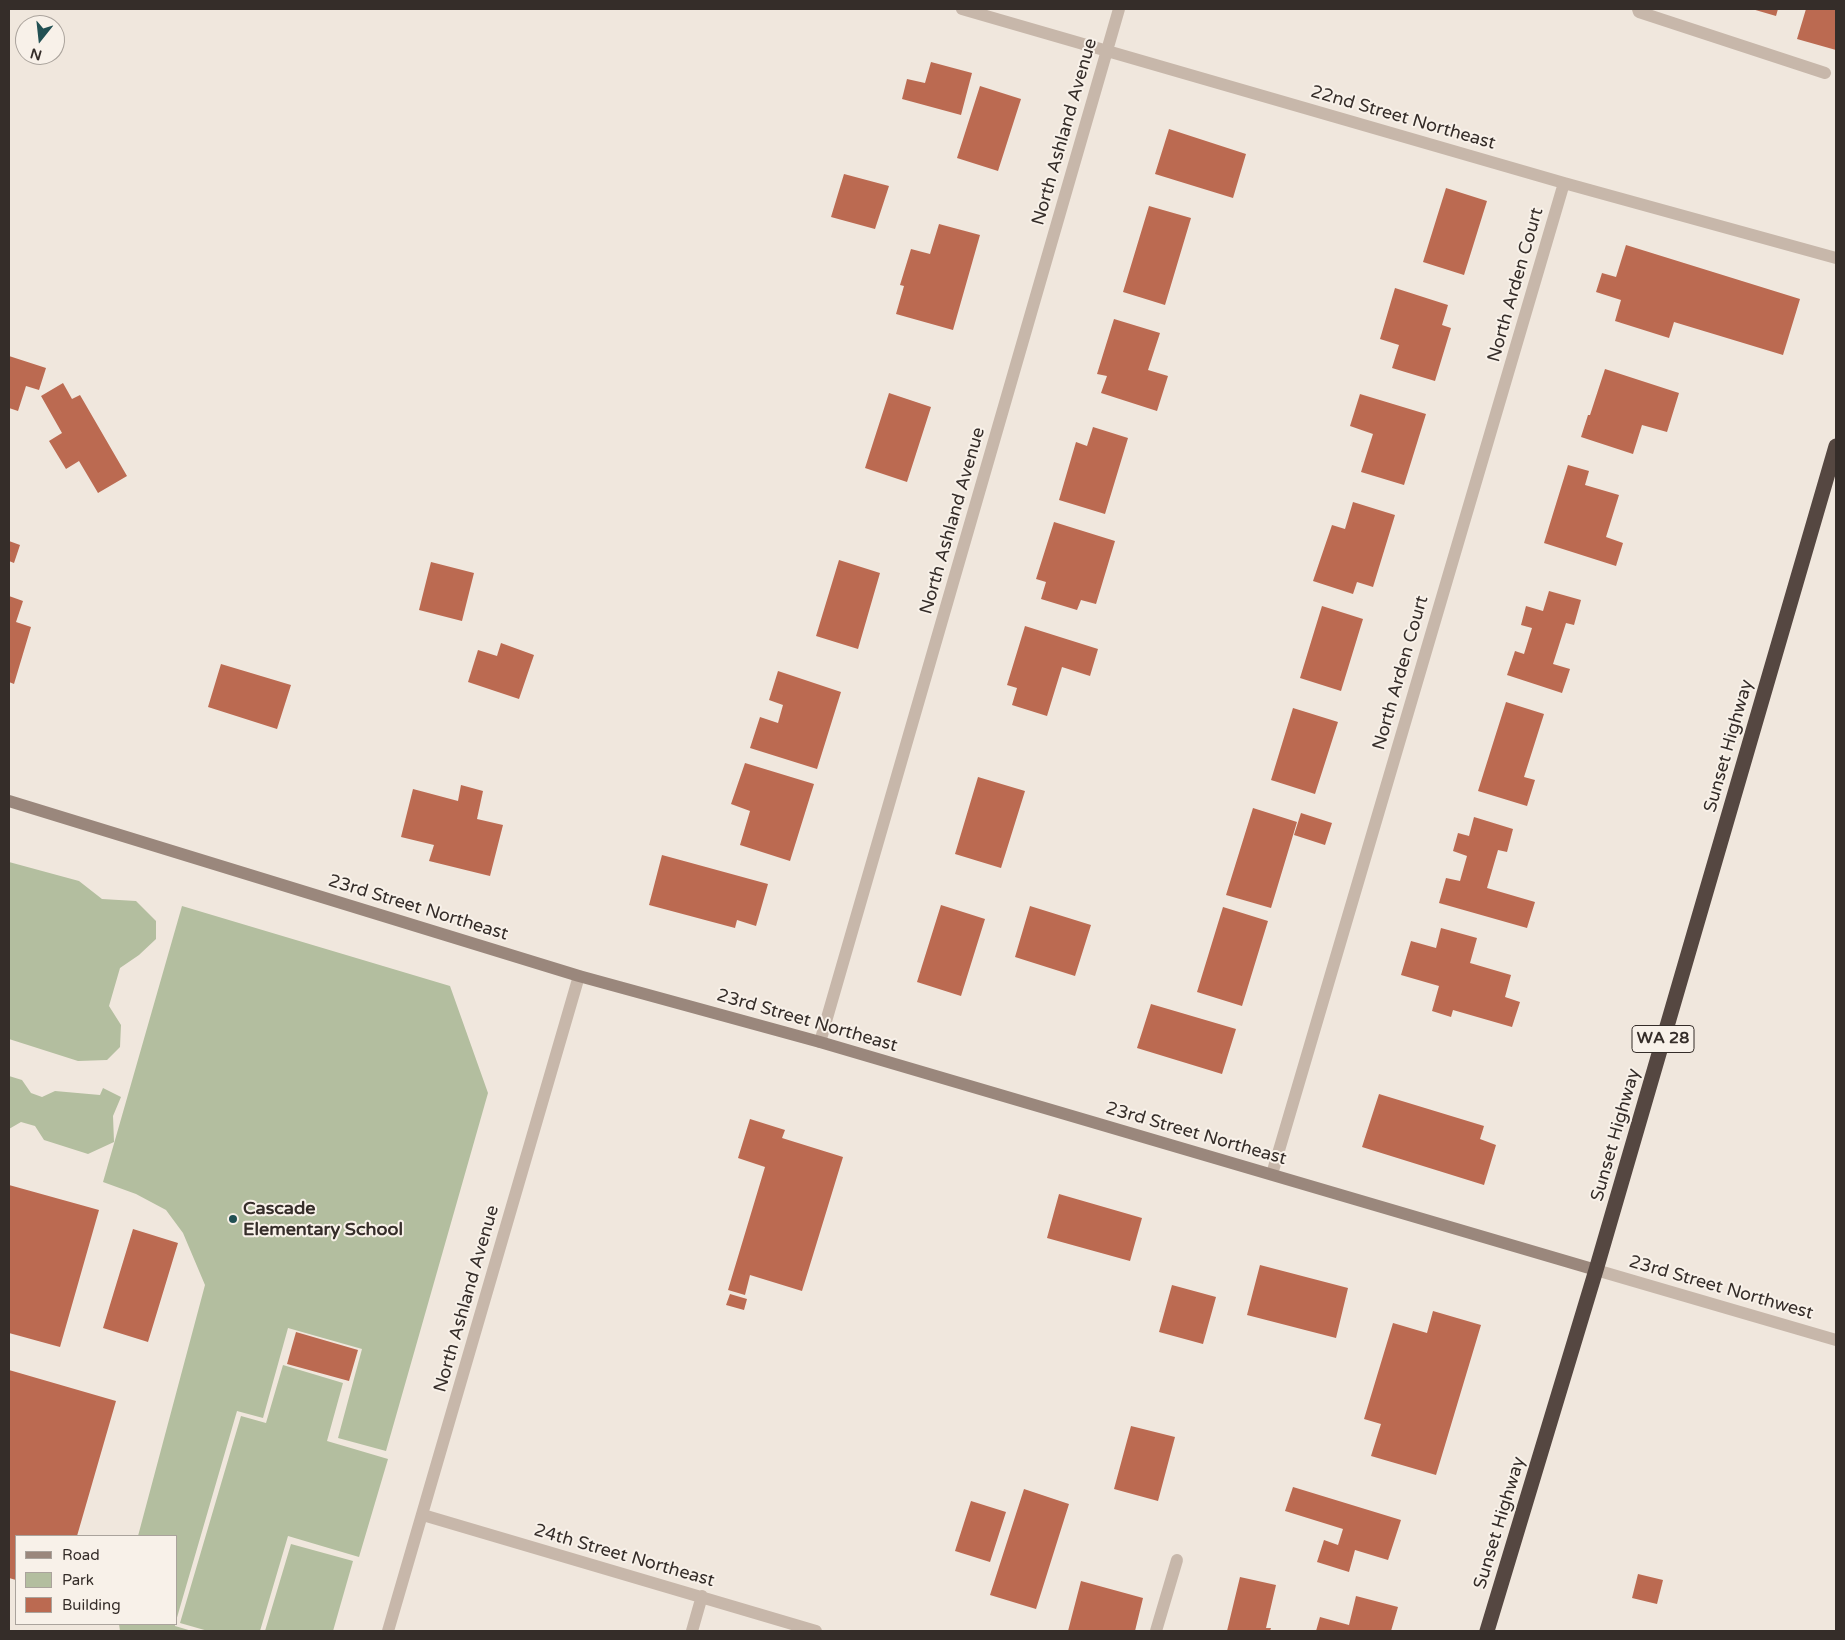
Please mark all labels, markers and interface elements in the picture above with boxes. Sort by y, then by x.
north arrow [15,15,65,65]
street label: North Ashland Avenue [1028,36,1102,228]
text: N [28,44,44,64]
street label: 22nd Street Northeast [1308,81,1498,155]
street label: North Arden Court [1484,205,1548,365]
street label: North Ashland Avenue [916,425,990,617]
street label: North Arden Court [1369,593,1433,753]
street label: Sunset Highway [1700,677,1758,815]
street label: 23rd Street Northeast [325,870,511,946]
street label: 23rd Street Northeast [714,985,900,1057]
road number: WA 28 [1632,1026,1694,1052]
street label: Sunset Highway [1587,1066,1645,1204]
street label: 23rd Street Northeast [1103,1098,1289,1170]
place label: Cascade Elementary School [243,1198,403,1240]
street label: North Ashland Avenue [430,1203,504,1395]
marker: Cascade Elementary School [227,1213,239,1225]
street label: 23rd Street Northwest [1626,1251,1816,1325]
street label: Sunset Highway [1470,1454,1530,1592]
street label: 24th Street Northeast [531,1520,717,1592]
legend [15,1535,178,1625]
text: Road [62,1546,100,1564]
text: Park [62,1571,94,1589]
text: Building [62,1596,121,1614]

